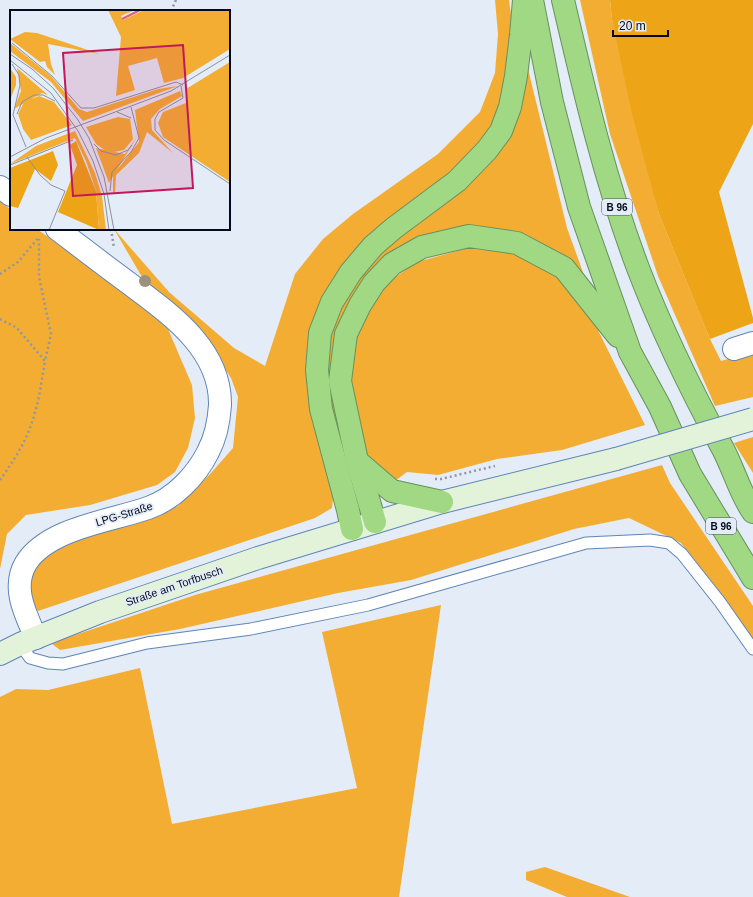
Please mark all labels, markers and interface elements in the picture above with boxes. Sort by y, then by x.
inset map [10,10,230,230]
scale bar [613,12,668,38]
text: 20 m [619,19,646,33]
road number: B 96 [602,199,632,215]
street label: LPG-Straße [94,500,154,528]
road number: B 96 [706,518,736,534]
street label: Straße am Torfbusch [124,564,224,608]

